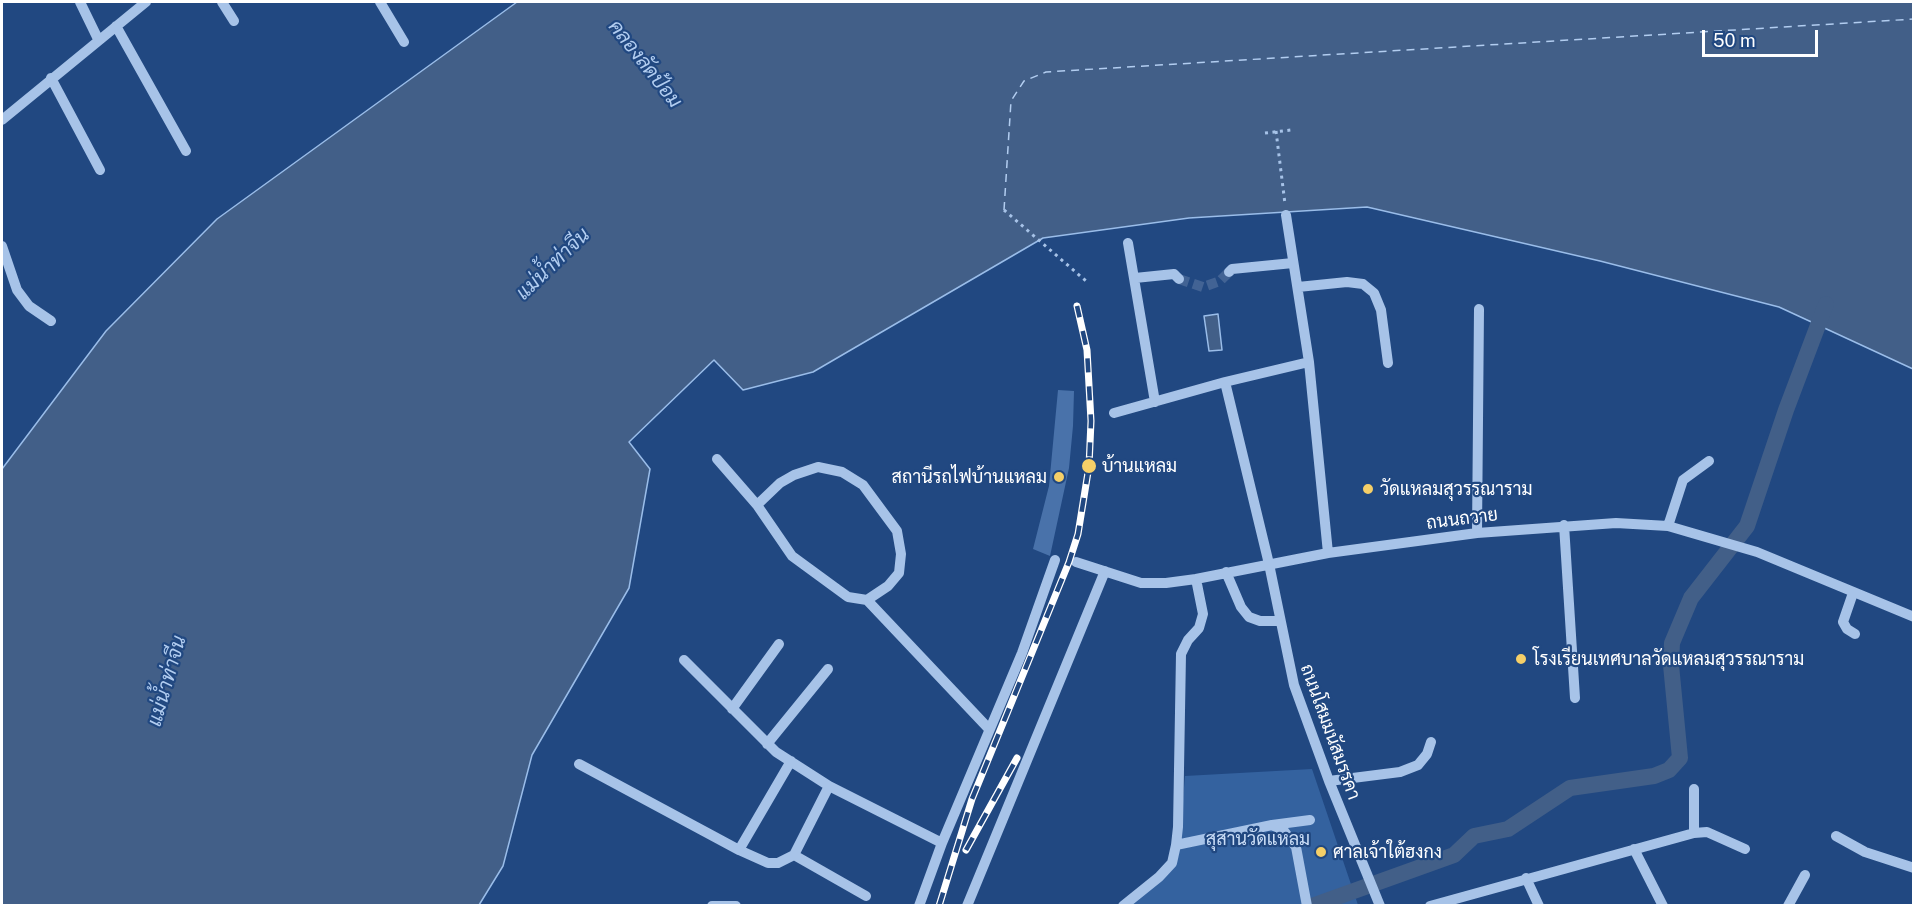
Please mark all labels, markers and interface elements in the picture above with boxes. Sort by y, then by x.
water label: คลองลัดป้อม [603,15,687,113]
scale bar [1705,18,1820,56]
text: 50 m [1713,30,1756,51]
water label: แม่น้ำท่าจีน [511,223,595,305]
place label: บ้านแหลม [1102,455,1177,477]
marker: บ้านแหลม [1080,457,1098,475]
place label: สถานีรถไฟบ้านแหลม [892,466,1047,488]
marker: สถานีรถไฟบ้านแหลม [1052,470,1066,484]
place label: วัดแหลมสุวรรณาราม [1380,478,1532,500]
marker: วัดแหลมสุวรรณาราม [1361,482,1375,496]
street label: ถนนถวาย [1425,504,1499,534]
water label: แม่น้ำท่าจีน [143,633,191,729]
place label: โรงเรียนเทศบาลวัดแหลมสุวรรณาราม [1533,648,1804,670]
marker: โรงเรียนเทศบาลวัดแหลมสุวรรณาราม [1514,652,1528,666]
street label: ถนนโสมมนัสมรรคา [1295,661,1365,803]
park label: สุสานวัดแหลม [1206,828,1310,850]
place label: ศาลเจ้าใต้ฮงกง [1333,841,1442,863]
marker: ศาลเจ้าใต้ฮงกง [1314,845,1328,859]

